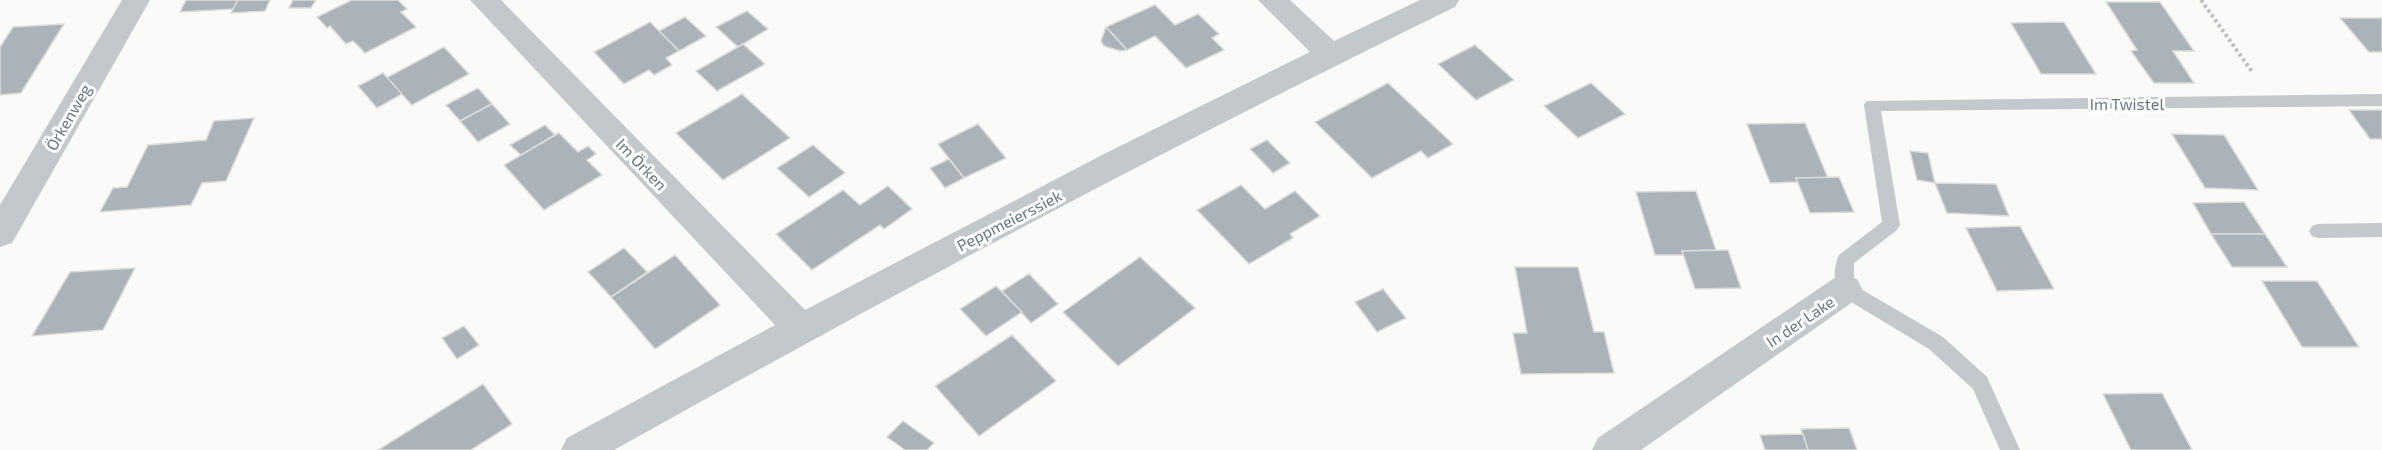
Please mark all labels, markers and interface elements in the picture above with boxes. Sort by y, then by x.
street label: Örkenweg [41,80,95,154]
street label: Im Twistel [2090,94,2164,113]
street label: Im Örken [613,134,671,194]
street label: Peppmeierssiek [953,185,1065,255]
street label: In der Lake [1762,291,1838,351]

